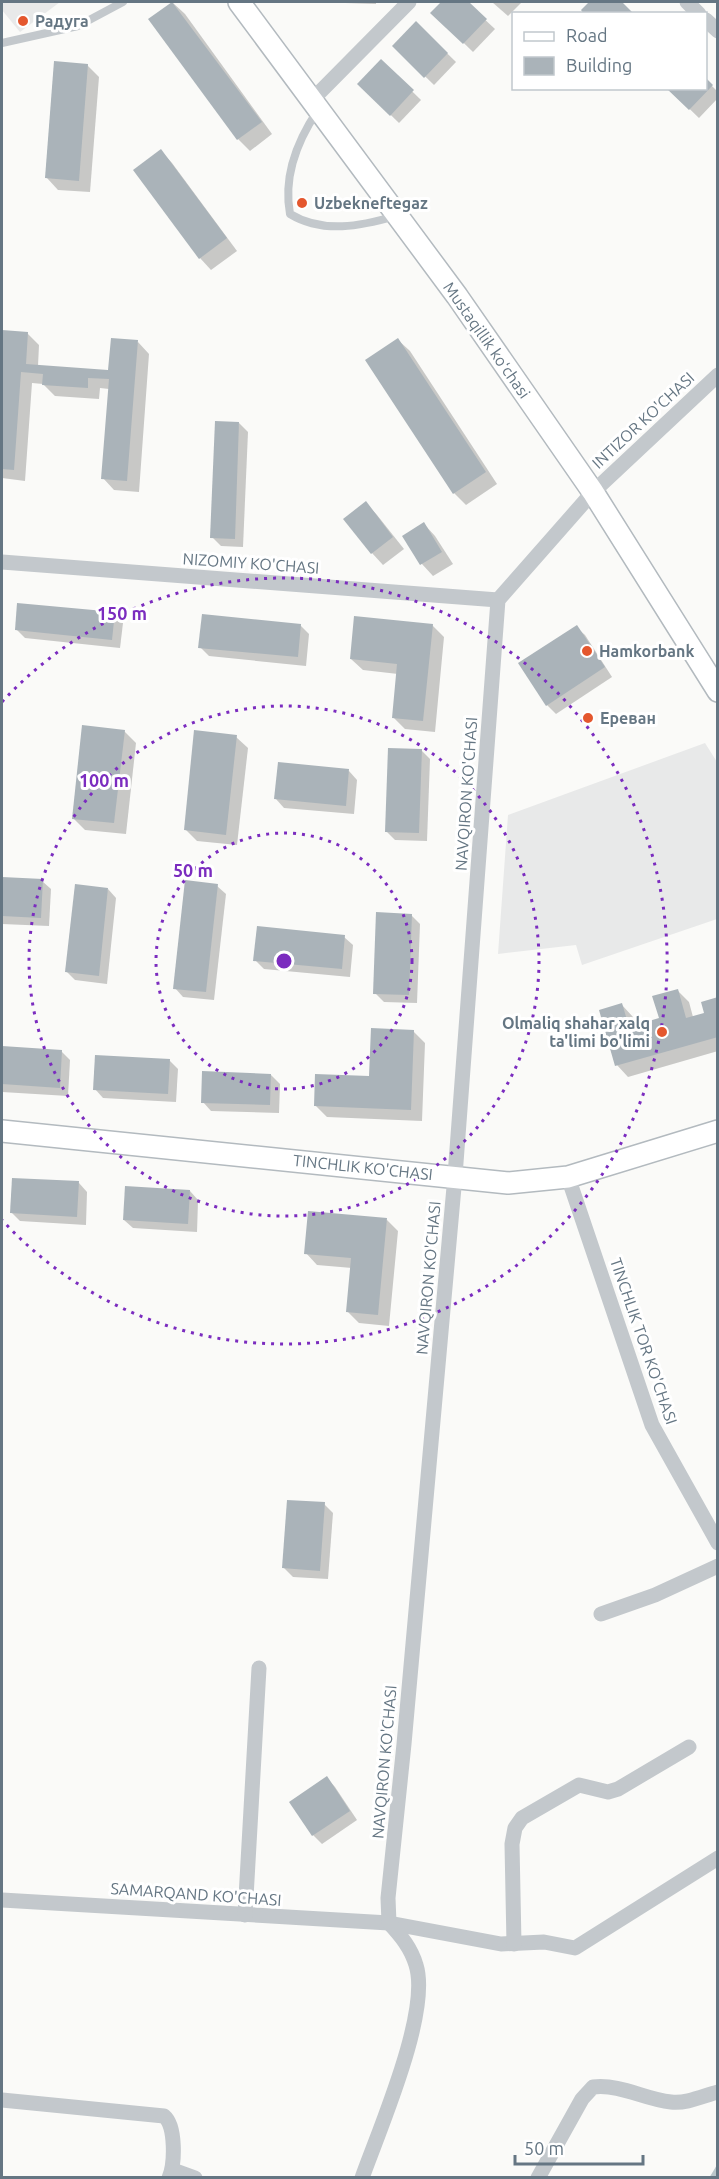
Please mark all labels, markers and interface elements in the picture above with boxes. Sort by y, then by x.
place label: Радуга [35,12,89,30]
legend [512,12,707,90]
marker: Радуга [16,14,30,28]
text: Road [566,25,608,45]
text: Building [566,55,632,75]
place label: Uzbekneftegaz [314,194,428,212]
marker: Uzbekneftegaz [295,196,309,210]
street label: Mustaqillik koʻchasi [440,278,534,402]
street label: INTIZOR KO'CHASI [588,368,698,472]
street label: NIZOMIY KO'CHASI [182,549,320,577]
text: 150 m [97,603,147,623]
place label: Hamkorbank [599,642,694,660]
marker: Hamkorbank [580,644,594,658]
place label: Ереван [600,709,656,727]
marker: Ереван [581,711,595,725]
street label: NAVQIRON KO'CHASI [452,716,480,872]
text: 100 m [79,770,129,790]
text: 50 m [173,860,213,880]
centre of rings [274,951,294,971]
place label: Olmaliq shahar xalq ta'limi bo'limi [502,1014,650,1050]
marker: Olmaliq shahar xalq ta'limi bo'limi [655,1025,669,1039]
street label: TINCHLIK KO'CHASI [292,1151,434,1183]
street label: NAVQIRON KO'CHASI [412,1200,444,1356]
street label: TINCHLIK TOR KO'CHASI [607,1255,681,1427]
street label: NAVQIRON KO'CHASI [368,1684,400,1840]
street label: SAMARQAND KO'CHASI [110,1879,282,1909]
scale bar [515,2128,642,2166]
text: 50 m [524,2138,564,2158]

